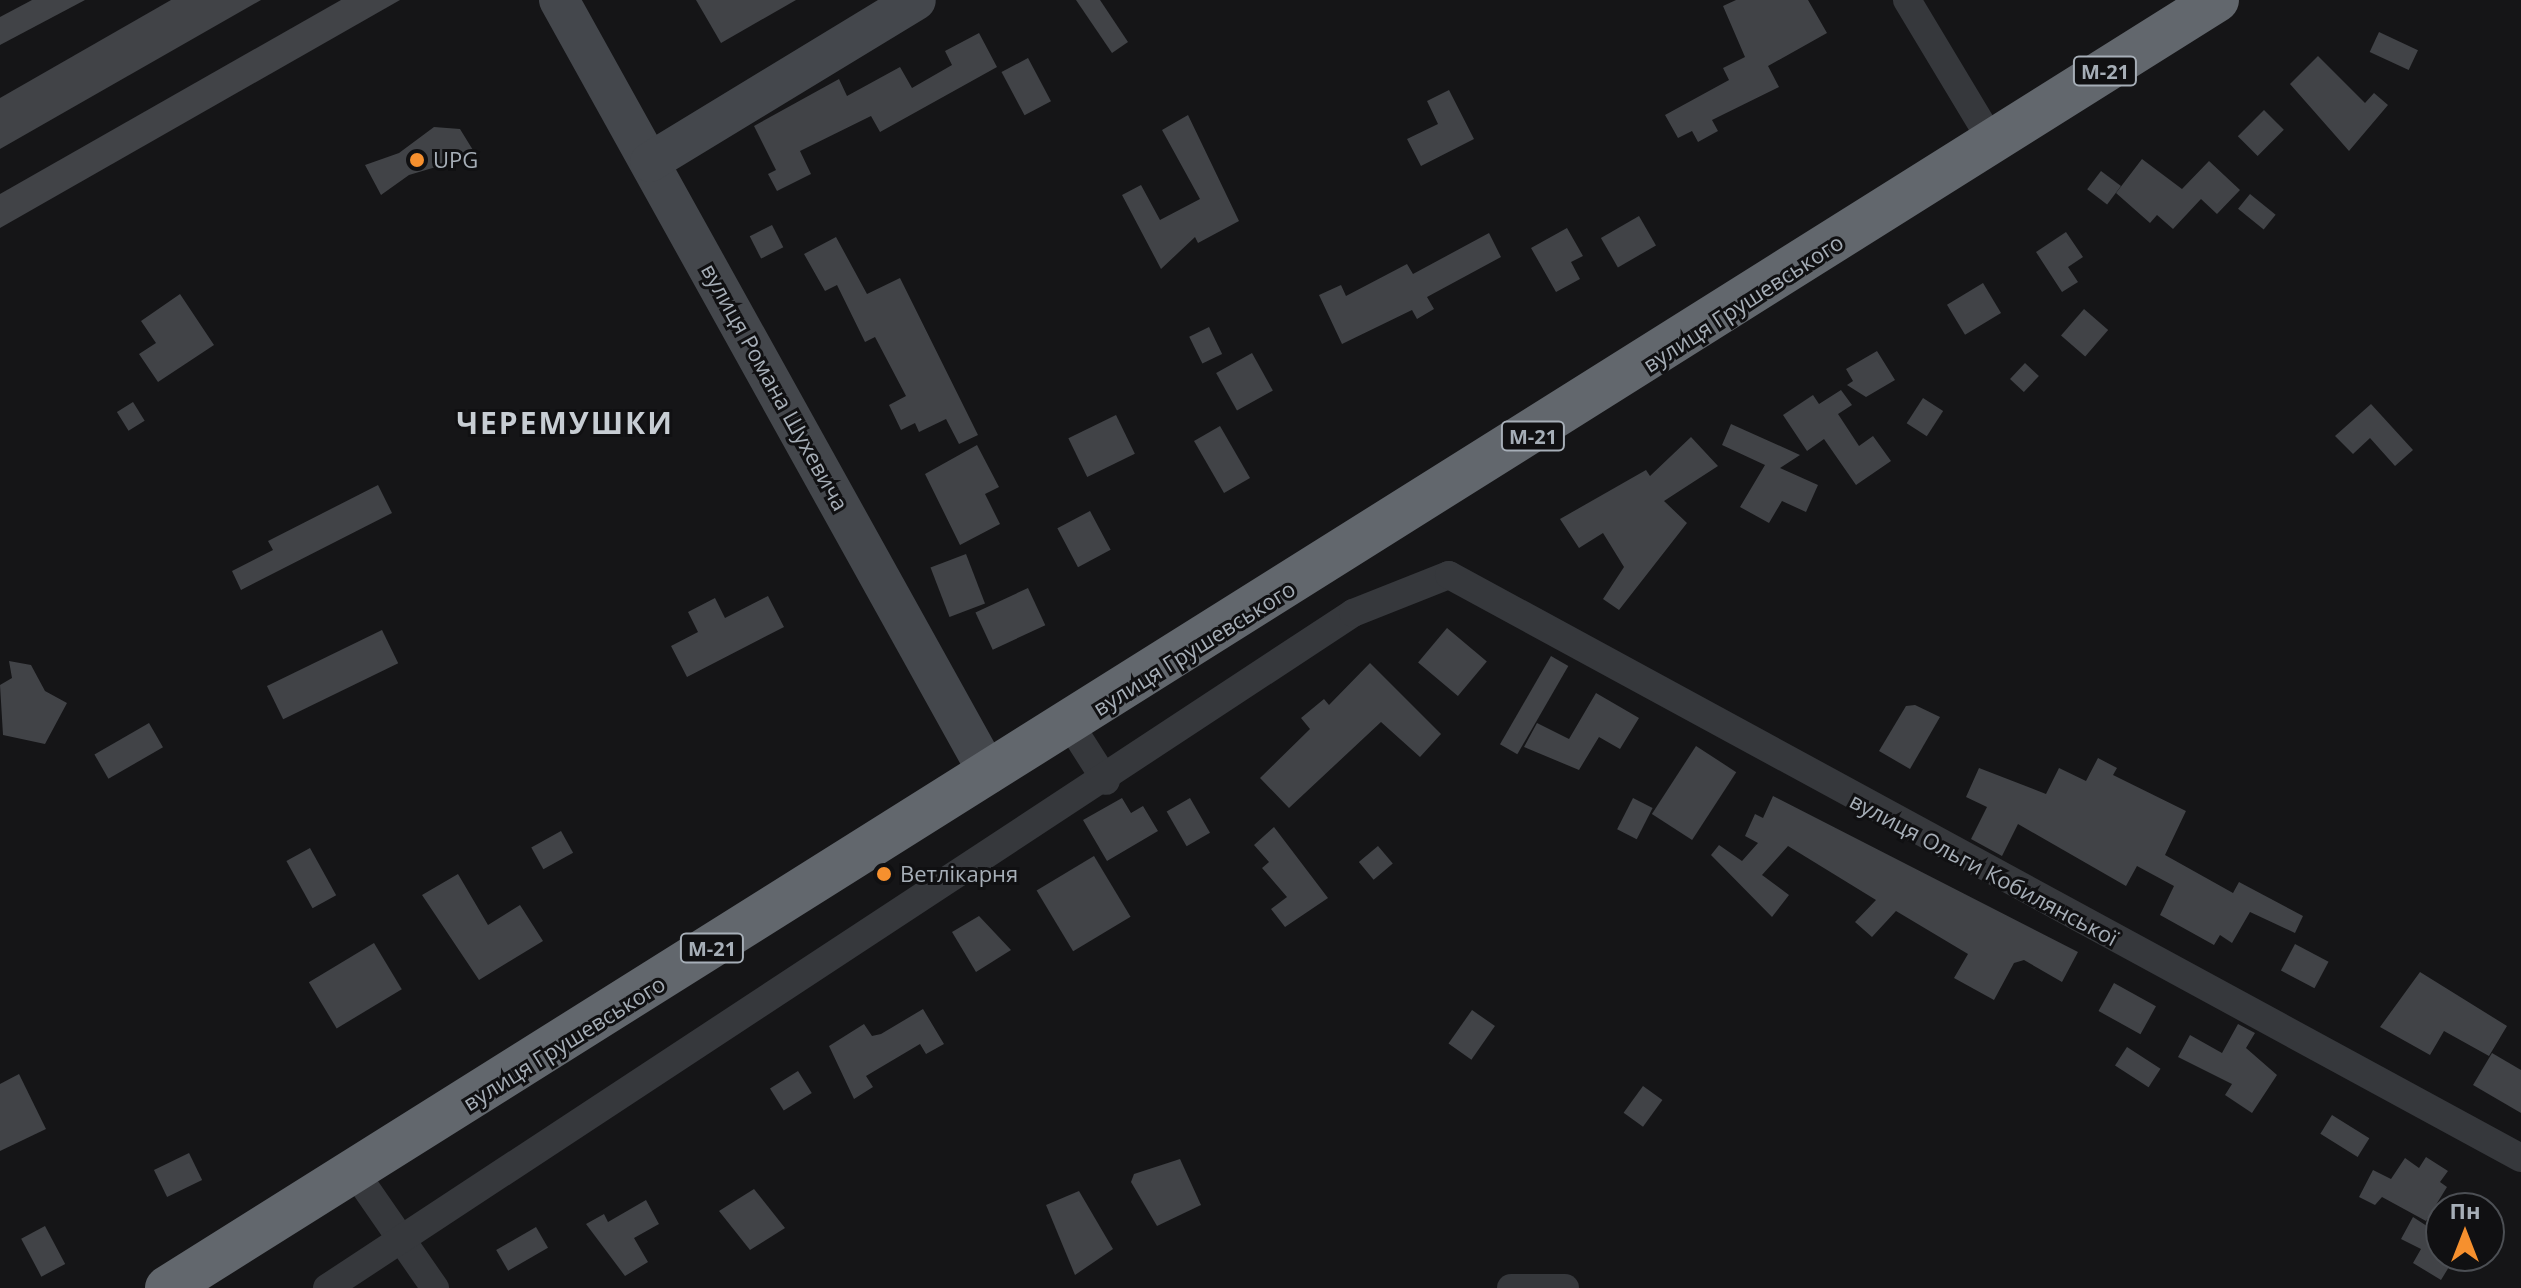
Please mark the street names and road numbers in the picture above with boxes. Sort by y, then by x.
road number: М-21 [2071,55,2139,87]
street label: вулиця Грушевського [1638,228,1848,378]
street label: вулиця Романа Шухевича [696,259,854,515]
road number: М-21 [1499,420,1567,452]
street label: вулиця Грушевського [1088,575,1300,721]
street label: вулиця Ольги Кобилянської [1845,787,2123,951]
road number: М-21 [678,932,746,964]
street label: вулиця Грушевського [458,970,670,1116]

